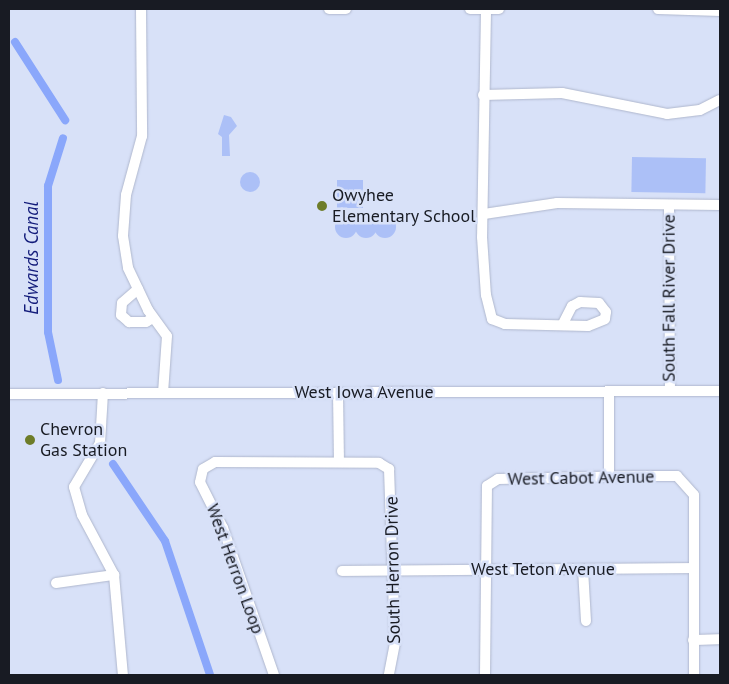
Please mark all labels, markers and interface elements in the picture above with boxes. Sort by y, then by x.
place label: Owyhee Elementary School [332,185,476,228]
marker: Owyhee Elementary School [316,200,328,212]
water label: Edwards Canal [21,201,43,315]
street label: South Fall River Drive [658,214,680,382]
street label: West Iowa Avenue [294,381,434,403]
place label: Chevron Gas Station [40,419,127,462]
marker: Chevron Gas Station [24,434,36,446]
street label: West Cabot Avenue [507,466,655,490]
street label: South Herron Drive [381,496,405,644]
street label: West Herron Loop [201,501,269,637]
street label: West Teton Avenue [470,558,616,580]

